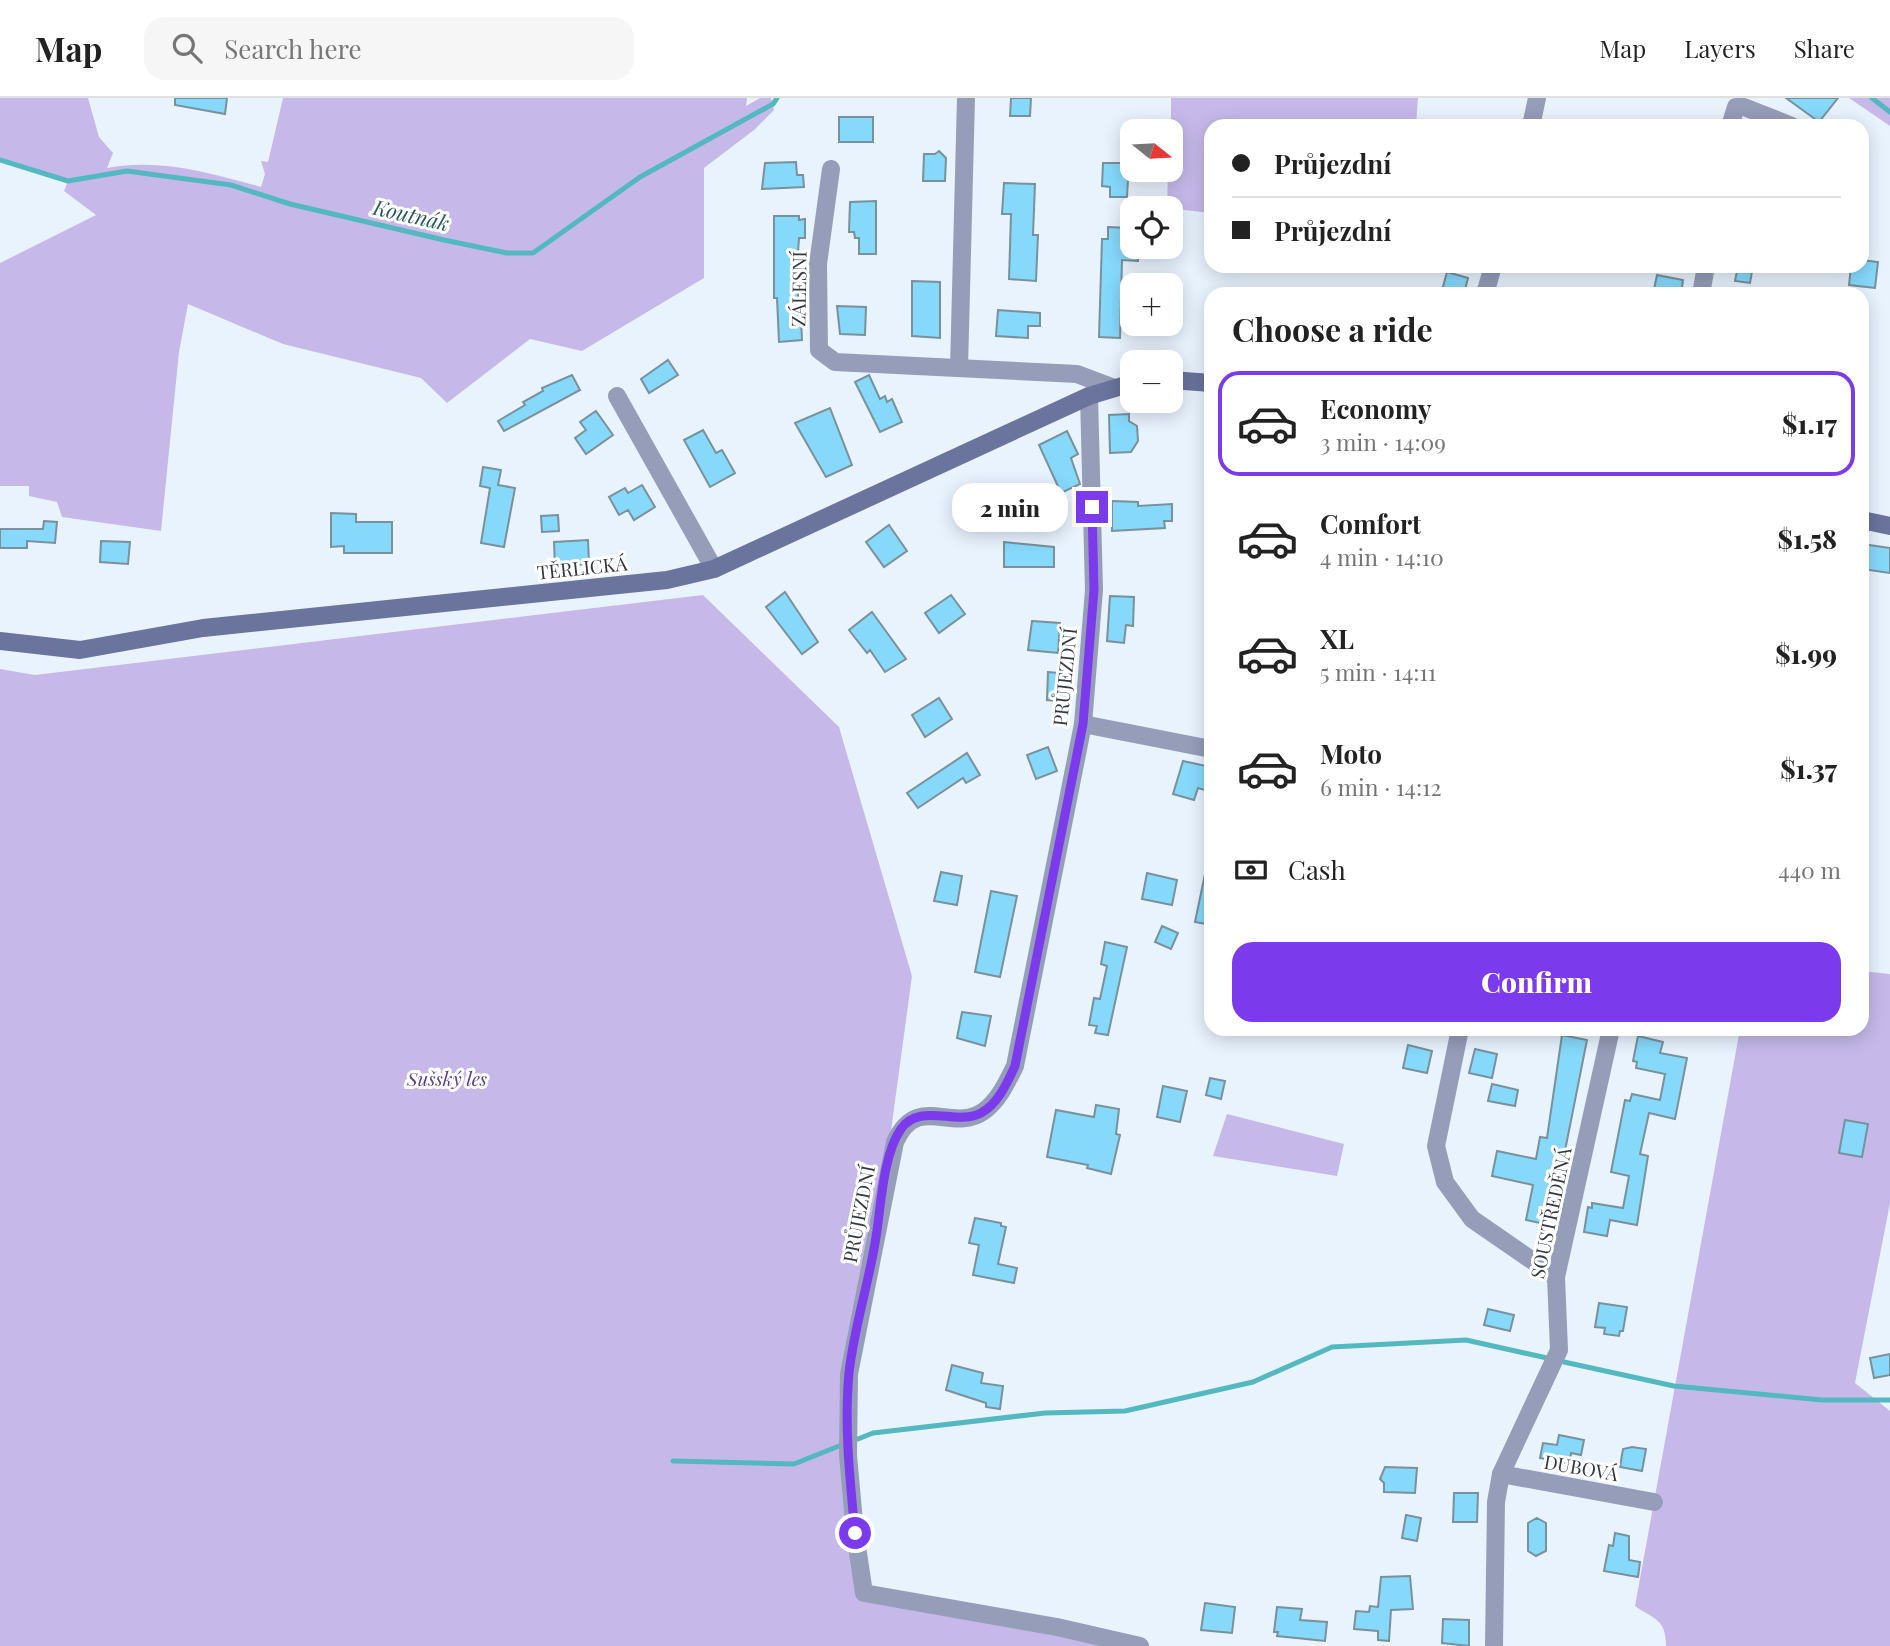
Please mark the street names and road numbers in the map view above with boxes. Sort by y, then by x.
street label: ZÁLESNÍ [784,250,812,327]
street label: TĚRLICKÁ [535,549,629,585]
street label: PRŮJEZDNÍ [1046,626,1082,727]
street label: SOUSTŘEDĚNÁ [1523,1144,1577,1281]
street label: PRŮJEZDNÍ [836,1162,880,1265]
street label: DUBOVÁ [1542,1448,1621,1487]

